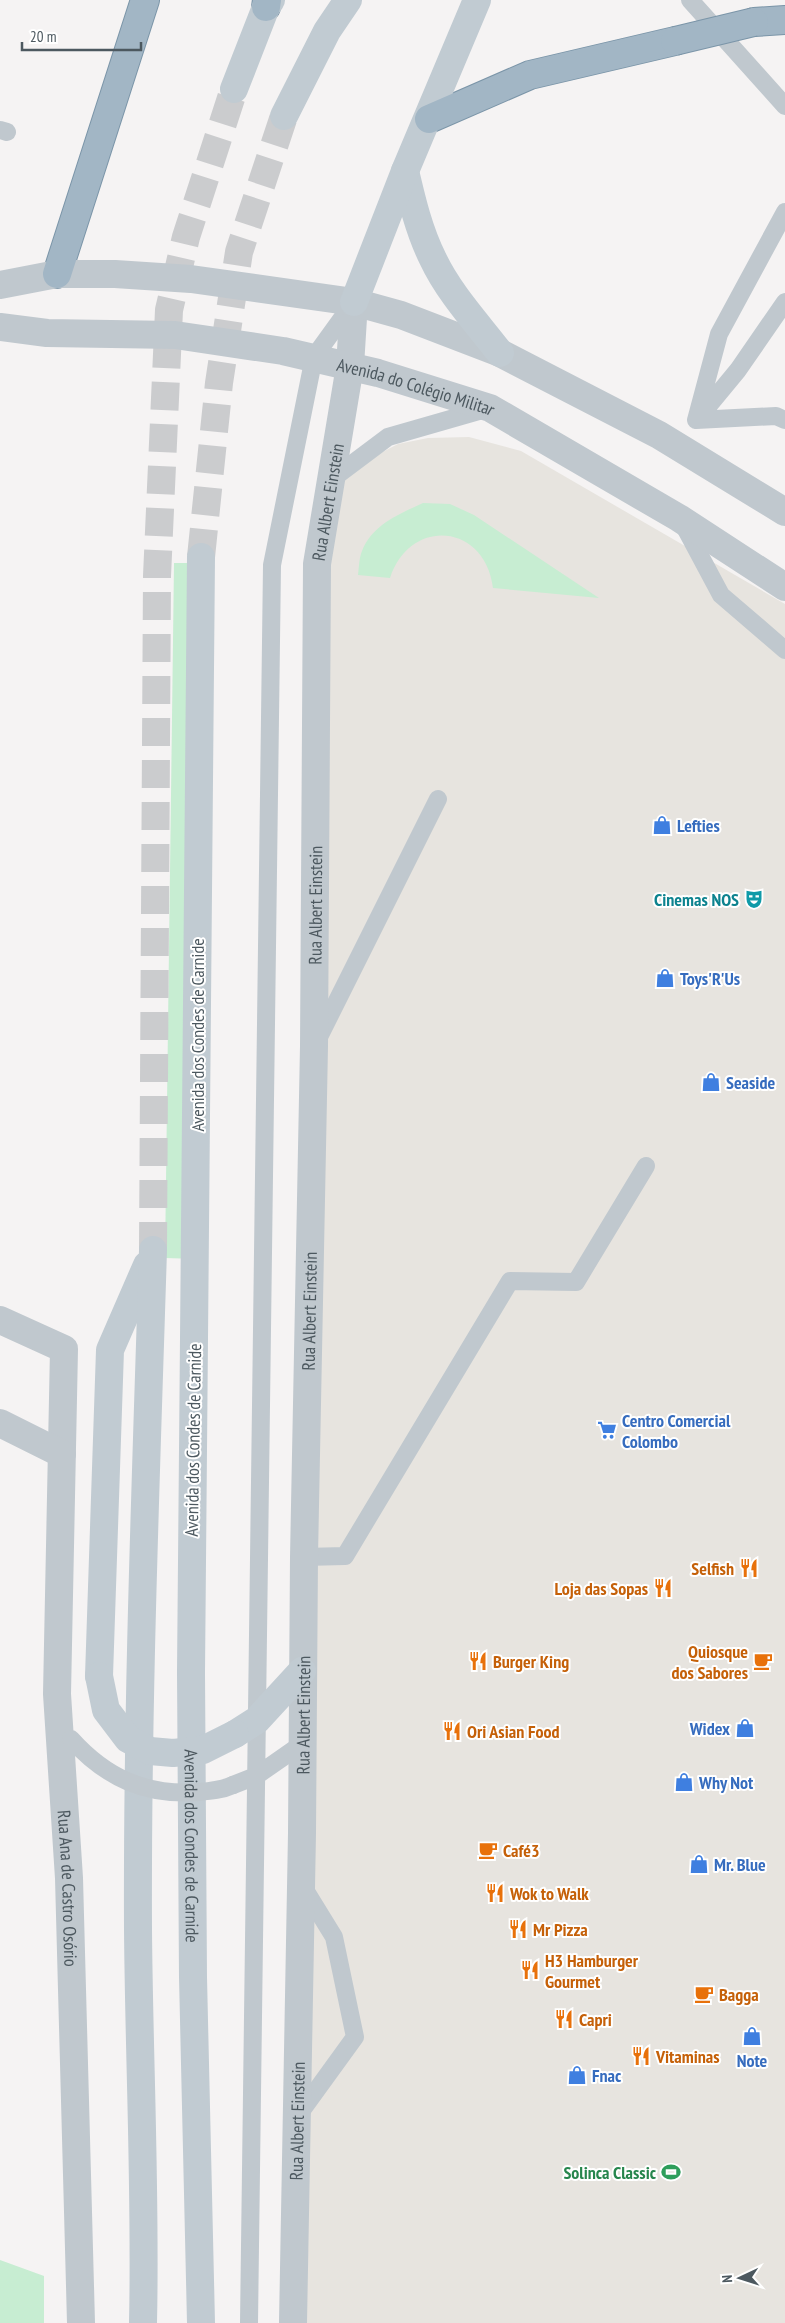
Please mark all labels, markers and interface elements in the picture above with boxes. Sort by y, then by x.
scale bar [22,20,141,52]
text: 20 m [30,27,56,46]
street label: Avenida do Colégio Militar [335,352,500,420]
street label: Rua Albert Einstein [306,442,348,563]
shop icon: Lefties [651,814,673,836]
place label: Lefties [677,814,720,837]
street label: Rua Albert Einstein [303,846,327,965]
place label: Cinemas NOS [654,888,739,911]
theatre icon: Cinemas NOS [743,888,765,910]
street label: Avenida dos Condes de Carnide [186,938,209,1132]
shop icon: Toys'R'Us [654,967,676,989]
place label: Toys'R'Us [680,967,740,990]
shop icon: Seaside [700,1071,722,1093]
place label: Seaside [726,1071,775,1094]
street label: Rua Albert Einstein [296,1252,321,1371]
street label: Avenida dos Condes de Carnide [180,1343,206,1537]
place label: Centro Comercial Colombo [622,1409,731,1453]
supermarket icon: Centro Comercial Colombo [596,1419,618,1441]
place label: Selfish [691,1557,734,1580]
restaurant icon: Selfish [738,1557,760,1579]
place label: Loja das Sopas [555,1577,648,1600]
restaurant icon: Loja das Sopas [652,1577,674,1599]
place label: Quiosque dos Sabores [671,1640,748,1684]
restaurant icon: Burger King [467,1650,489,1672]
place label: Burger King [493,1650,569,1673]
cafe icon: Quiosque dos Sabores [752,1650,774,1672]
street label: Rua Albert Einstein [291,1656,315,1775]
place label: Widex [689,1717,730,1740]
shop icon: Widex [734,1717,756,1739]
restaurant icon: Ori Asian Food [441,1720,463,1742]
place label: Ori Asian Food [467,1720,560,1743]
street label: Avenida dos Condes de Carnide [180,1749,204,1943]
shop icon: Why Not [673,1771,695,1793]
place label: Why Not [698,1771,754,1794]
street label: Rua Ana de Castro Osório [53,1809,83,1967]
cafe icon: Café3 [477,1839,499,1861]
place label: Café3 [503,1839,540,1862]
shop icon: Mr. Blue [688,1853,710,1875]
place label: Mr. Blue [714,1853,766,1876]
restaurant icon: Wok to Walk [484,1882,506,1904]
place label: Wok to Walk [509,1882,589,1905]
restaurant icon: Mr Pizza [507,1918,529,1940]
place label: Mr Pizza [533,1918,588,1941]
place label: H3 Hamburger Gourmet [545,1949,639,1993]
restaurant icon: H3 Hamburger Gourmet [519,1959,541,1981]
cafe icon: Bagga [693,1983,715,2005]
place label: Bagga [719,1983,759,2006]
restaurant icon: Capri [553,2008,575,2030]
place label: Capri [579,2008,612,2031]
shop icon: Note [741,2025,763,2047]
restaurant icon: Vitaminas [630,2045,652,2067]
place label: Vitaminas [655,2045,720,2068]
place label: Note [737,2049,768,2072]
street label: Rua Albert Einstein [284,2061,309,2181]
shop icon: Fnac [566,2064,588,2086]
place label: Fnac [592,2064,622,2087]
place label: Solinca Classic [563,2161,657,2184]
sports icon: Solinca Classic [660,2161,682,2183]
north arrow [715,2253,765,2303]
text: N [718,2275,736,2283]

